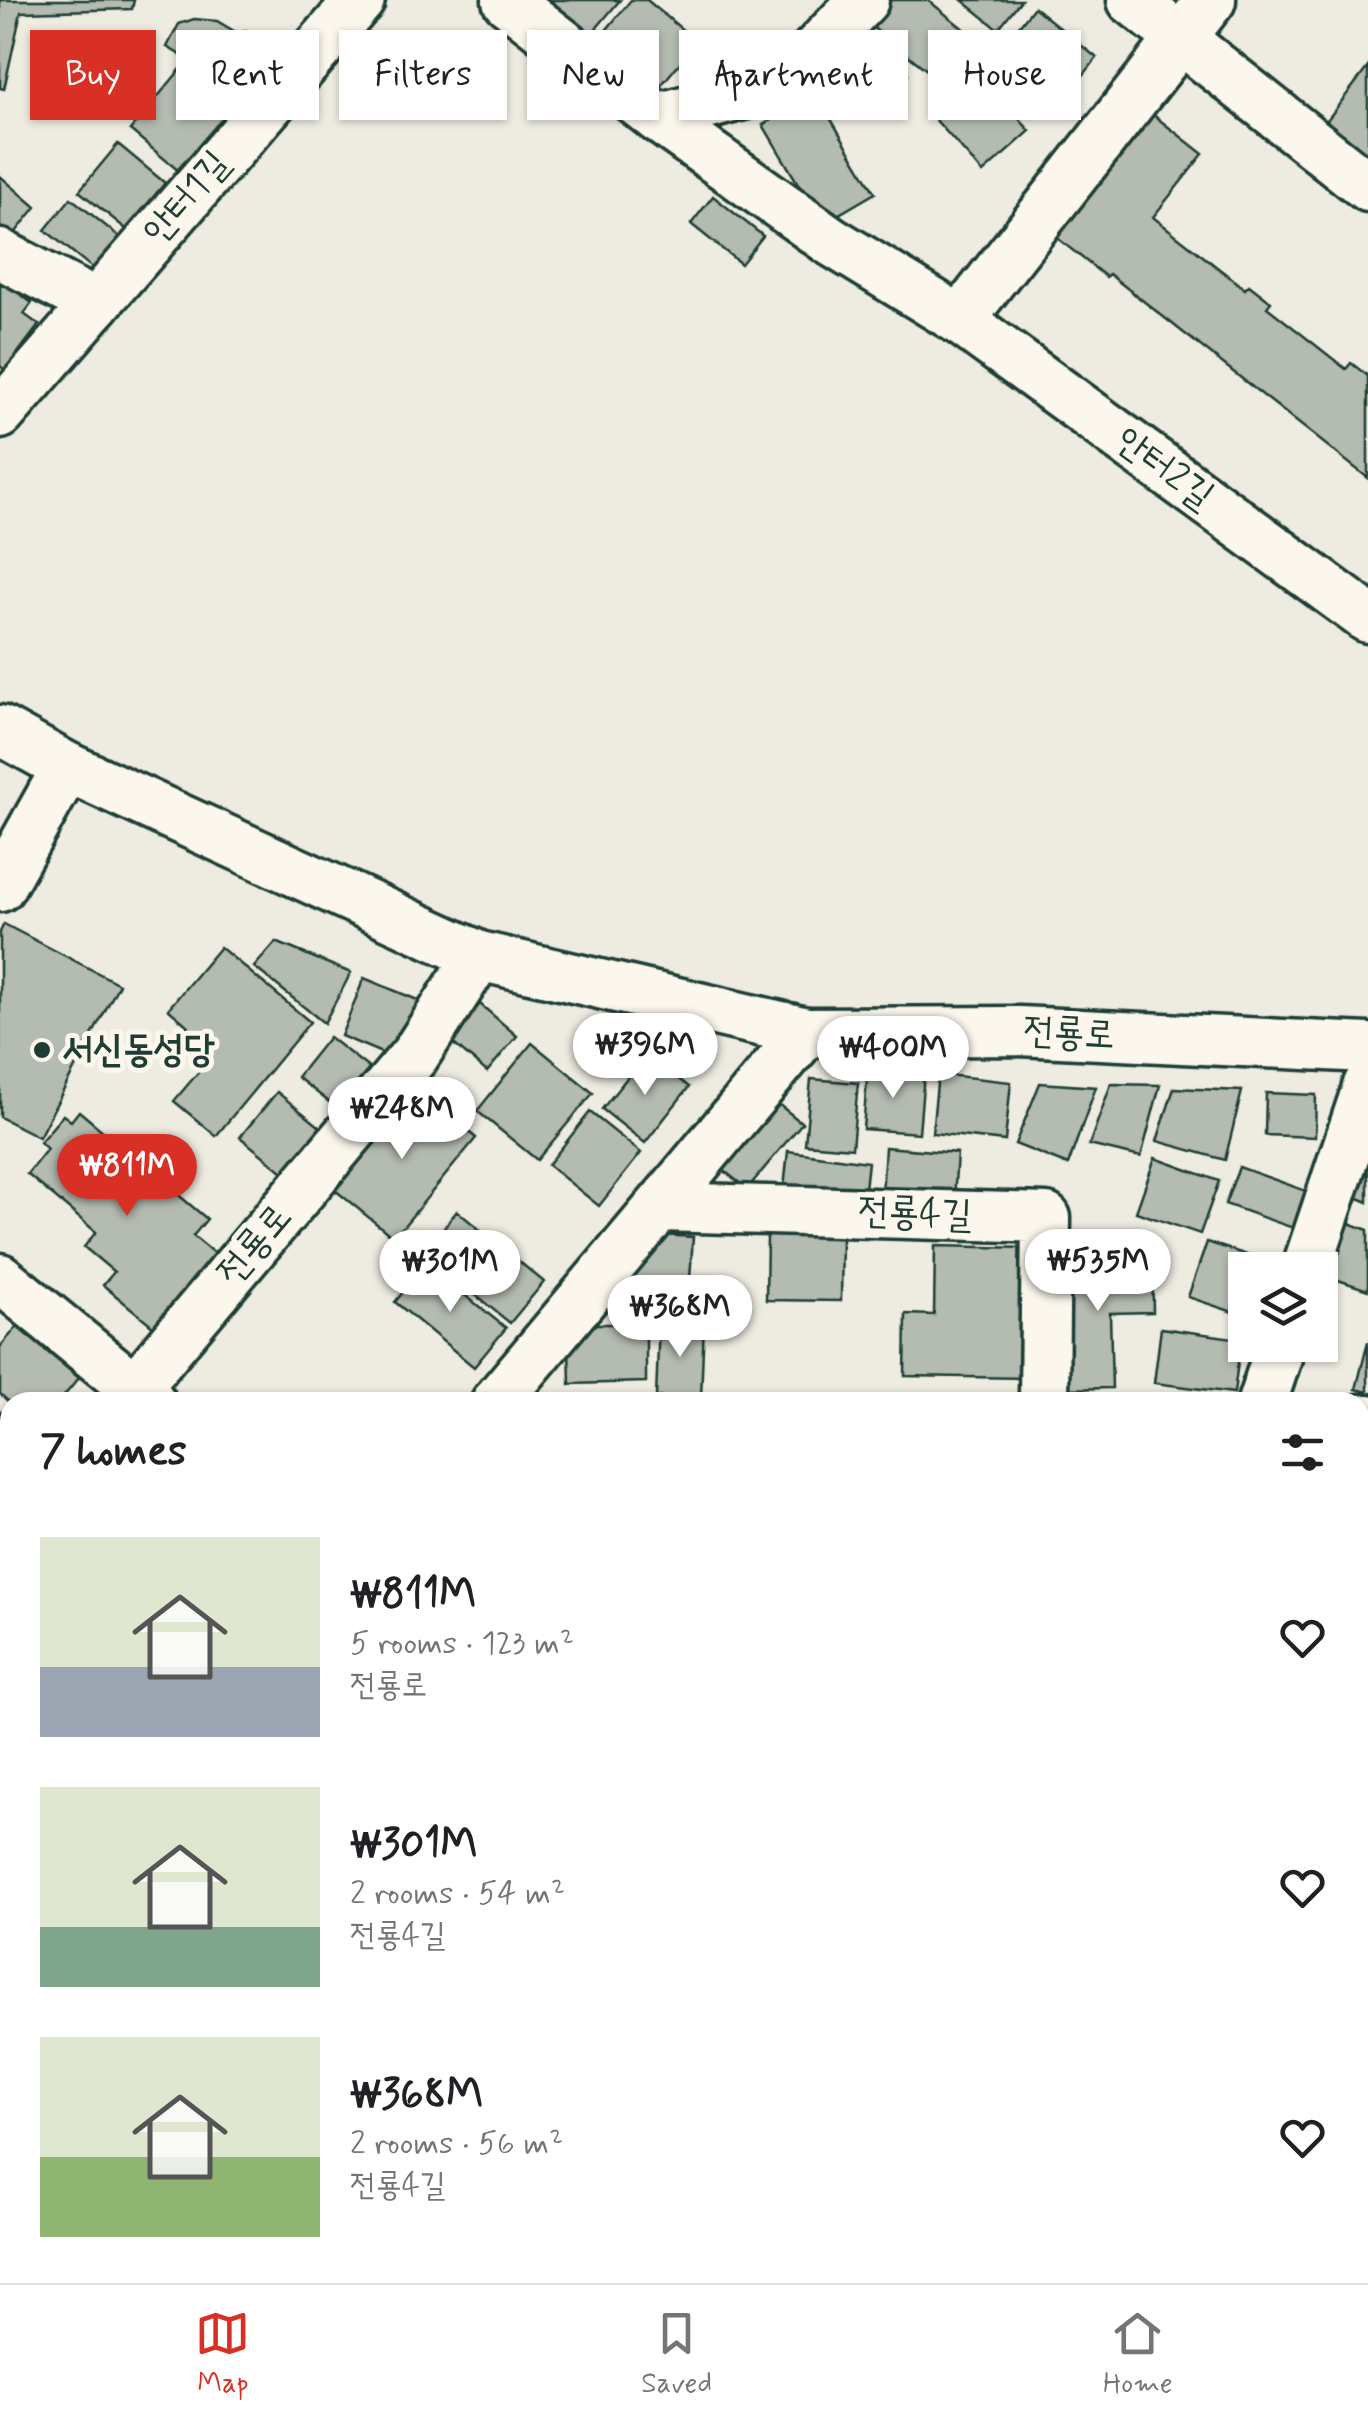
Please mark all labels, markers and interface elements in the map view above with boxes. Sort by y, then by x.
chip: Buy [30,30,156,120]
chip: Rent [176,30,319,120]
chip: Filters [339,30,507,120]
chip: New [527,30,659,120]
chip: Apartment [679,30,908,120]
chip: House [928,30,1081,120]
street label: 안터1길 [133,141,241,255]
street label: 안터2길 [1105,417,1223,521]
street label: 전룡로 [1022,1007,1116,1061]
pin: ₩396M [575,1013,715,1098]
pin: ₩400M [823,1016,963,1101]
text: ₩396M [595,1024,695,1066]
place label: 서신동성당 [62,1026,215,1075]
text: ₩400M [839,1027,947,1069]
marker: 서신동성당 [31,1039,53,1061]
pin: ₩248M [332,1077,472,1162]
text: ₩248M [350,1088,454,1130]
pin: ₩811M [57,1134,197,1219]
text: ₩811M [79,1145,175,1187]
street label: 전룡4길 [857,1188,973,1240]
street label: 전룡로 [207,1194,303,1296]
pin: ₩535M [1028,1229,1168,1314]
pin: ₩301M [380,1230,520,1315]
text: ₩535M [1047,1240,1149,1282]
text: ₩301M [401,1241,499,1283]
map controls [1228,1252,1338,1362]
button: layers [1228,1252,1338,1362]
pin: ₩368M [610,1275,750,1360]
text: ₩368M [629,1286,731,1328]
text: 7 homes [40,1425,187,1480]
icon: filters [1275,1425,1330,1480]
text: ₩811M [350,1568,476,1623]
icon: home [120,1577,240,1697]
icon: heart [1275,1610,1330,1665]
text: 5 rooms · 123 m² [350,1623,574,1665]
text: 전룡로 [350,1665,427,1707]
text: ₩301M [350,1818,477,1873]
icon: home [120,1827,240,1947]
icon: heart [1275,1860,1330,1915]
text: 2 rooms · 54 m² [350,1873,565,1915]
text: 전룡4길 [350,1915,446,1957]
text: ₩368M [350,2068,483,2123]
icon: home [120,2077,240,2197]
icon: heart [1275,2110,1330,2165]
text: 2 rooms · 56 m² [350,2123,563,2165]
text: 전룡4길 [350,2165,446,2207]
tab: Map [195,2306,250,2403]
tab: Saved [641,2306,712,2403]
tab: Home [1103,2306,1173,2403]

